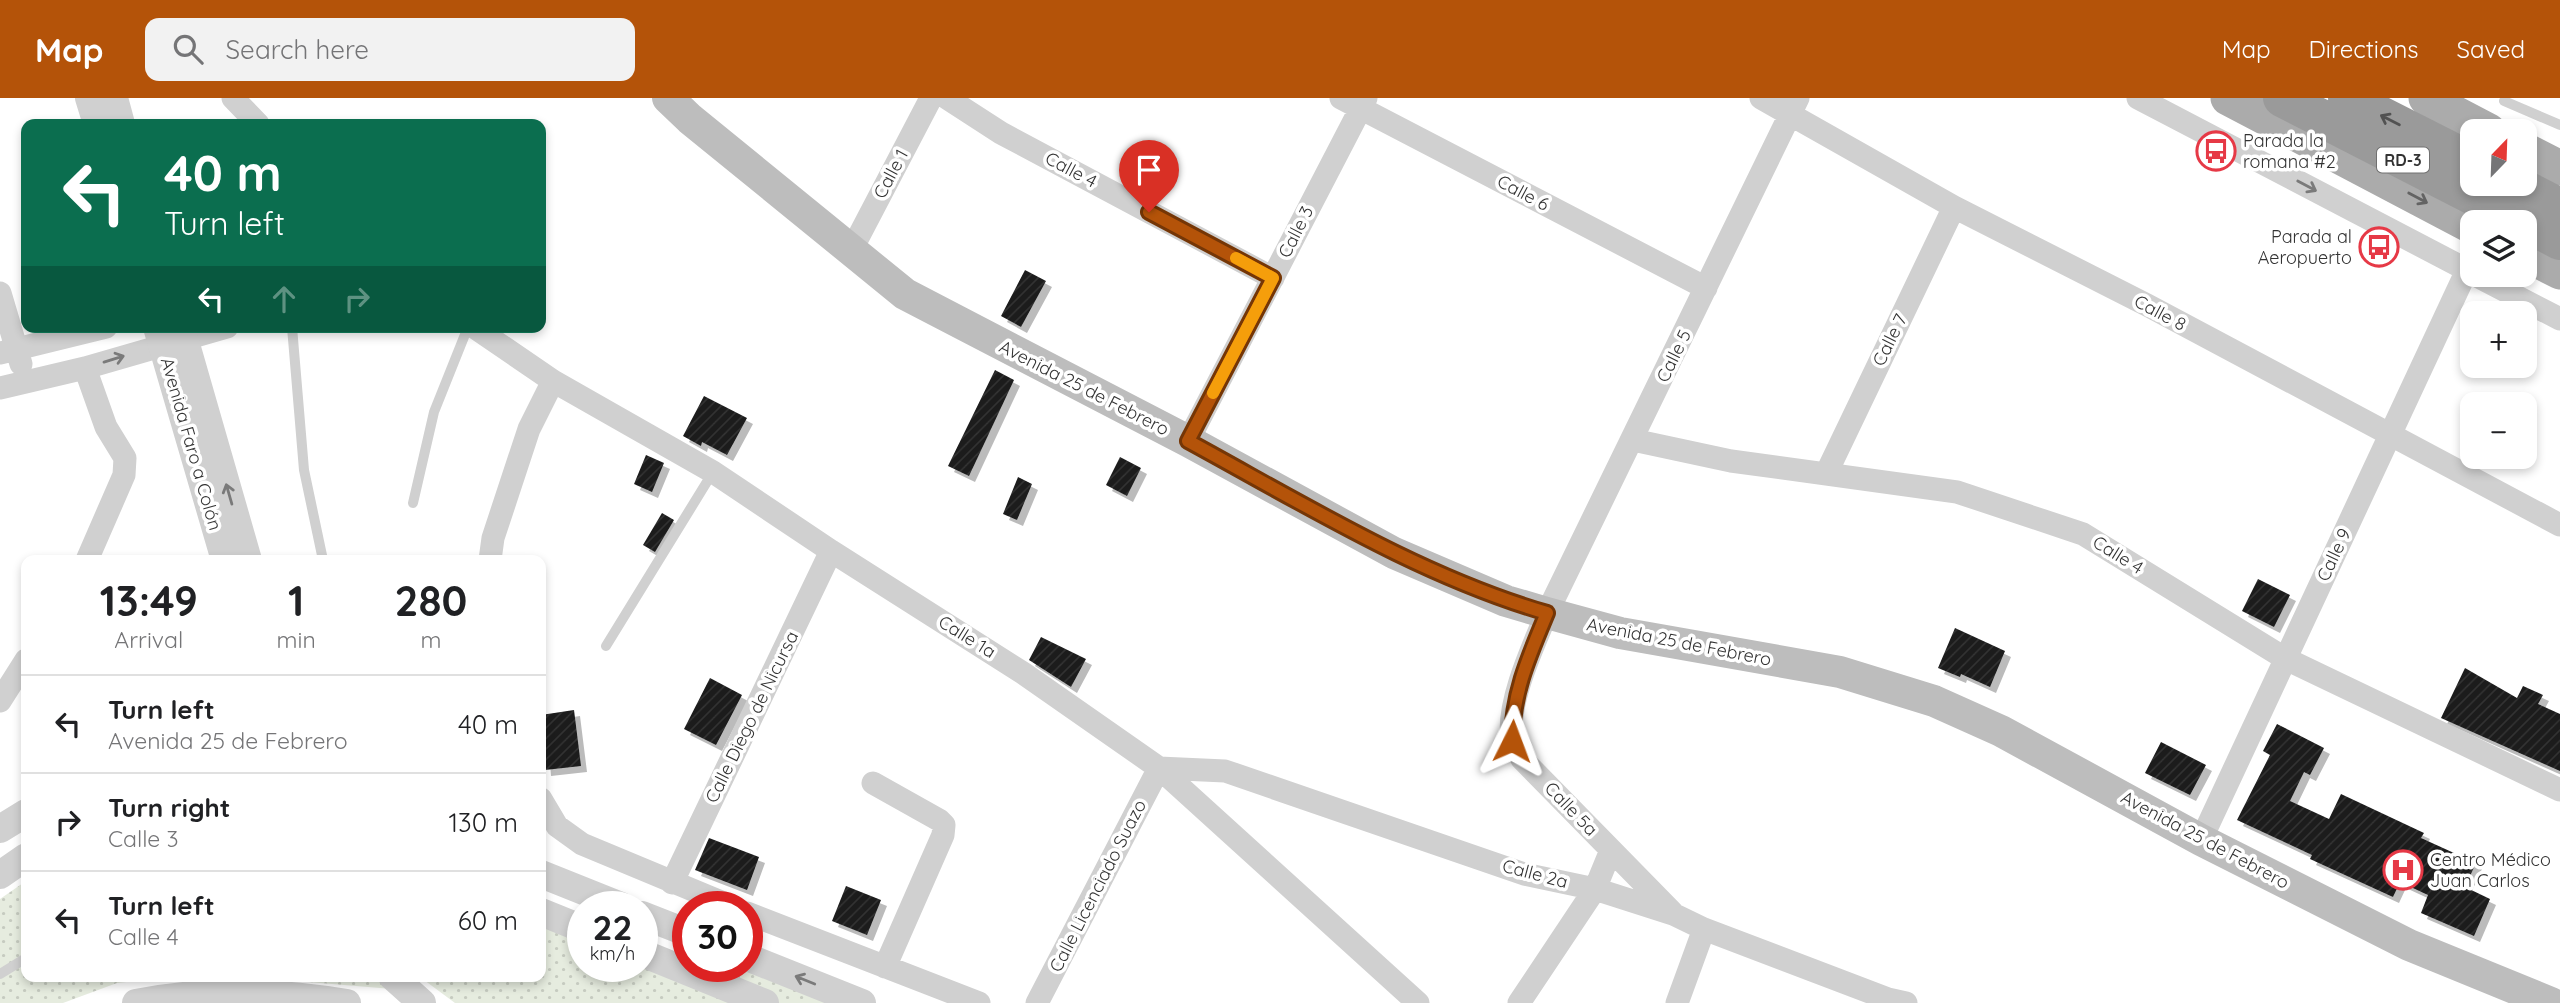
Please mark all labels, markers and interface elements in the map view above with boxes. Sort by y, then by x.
search box [145,18,635,81]
text: Map [35,29,103,70]
icon: search [169,30,207,68]
text: Search here [225,33,369,66]
text: Map [2222,34,2271,64]
text: Directions [2309,34,2419,64]
text: Saved [2457,34,2525,64]
one-way arrow [2380,113,2401,127]
north arrow [2460,119,2538,196]
map controls [2460,119,2537,469]
place label: Parada la romana #2 [2243,129,2336,173]
bus stop icon: Parada la romana #2 [2195,130,2237,172]
pin [1119,140,1179,212]
text: 40 m [164,142,282,203]
street label: Calle 1 [868,145,913,202]
street label: Calle 4 [1041,146,1101,193]
icon: left [49,147,140,238]
road number: RD-3 [2377,148,2429,172]
icon: arrive [1130,151,1168,189]
street label: Calle 6 [1493,169,1553,216]
one-way arrow [2296,180,2317,194]
one-way arrow [2408,191,2428,205]
street label: Calle 3 [1273,202,1318,262]
text: Turn left [164,203,285,243]
button: layers [2460,210,2537,287]
place label: Parada al Aeropuerto [2258,225,2352,269]
bus stop icon: Parada al Aeropuerto [2358,226,2400,268]
icon: left [192,280,230,318]
icon: ahead [265,280,303,318]
icon: right [338,280,376,318]
street label: Calle 8 [2130,289,2190,336]
button: + [2460,301,2537,378]
street label: Calle 7 [1867,310,1912,370]
street label: Calle 5 [1651,326,1696,386]
street label: Avenida 25 de Febrero [995,335,1173,440]
one-way arrow [102,352,124,364]
street label: Avenida Faro a Colón [156,355,227,533]
button: − [2460,392,2537,469]
one-way arrow [222,484,235,506]
street label: Calle 9 [2311,525,2356,585]
street label: Calle 4 [2089,530,2148,579]
text: 13:49 [100,574,198,627]
text: 1 [288,574,304,627]
text: 280 [395,574,467,627]
street label: Calle 1a [934,610,1000,663]
street label: Avenida 25 de Febrero [1585,612,1773,671]
text: Arrival [114,625,183,654]
text: min [277,625,316,654]
text: m [420,625,441,654]
street label: Calle Diego de Nicursa [700,627,803,806]
text: Turn left [108,693,215,726]
position arrow [1475,704,1549,778]
icon: left [49,705,87,743]
text: 40 m [458,708,518,741]
text: Avenida 25 de Febrero [108,726,348,755]
street label: Calle 5a [1540,777,1603,841]
street label: Avenida 25 de Febrero [2117,785,2293,894]
text: Turn right [108,791,230,824]
street label: Calle Licenciado Suazo [1044,796,1151,976]
icon: right [49,803,87,841]
text: 130 m [448,806,518,839]
text: Calle 3 [108,824,179,853]
place label: Centro Médico Juan Carlos [2430,848,2551,892]
hospital icon: Centro Médico Juan Carlos [2382,849,2424,891]
street label: Calle 2a [1500,854,1570,893]
text: Turn left [108,889,215,922]
speed limit sign: 30 [672,891,763,982]
icon: left [49,901,87,939]
text: 60 m [458,904,518,937]
text: 22 [593,905,632,949]
text: Calle 4 [108,922,179,951]
text: km/h [590,942,635,965]
one-way arrow [794,973,816,986]

